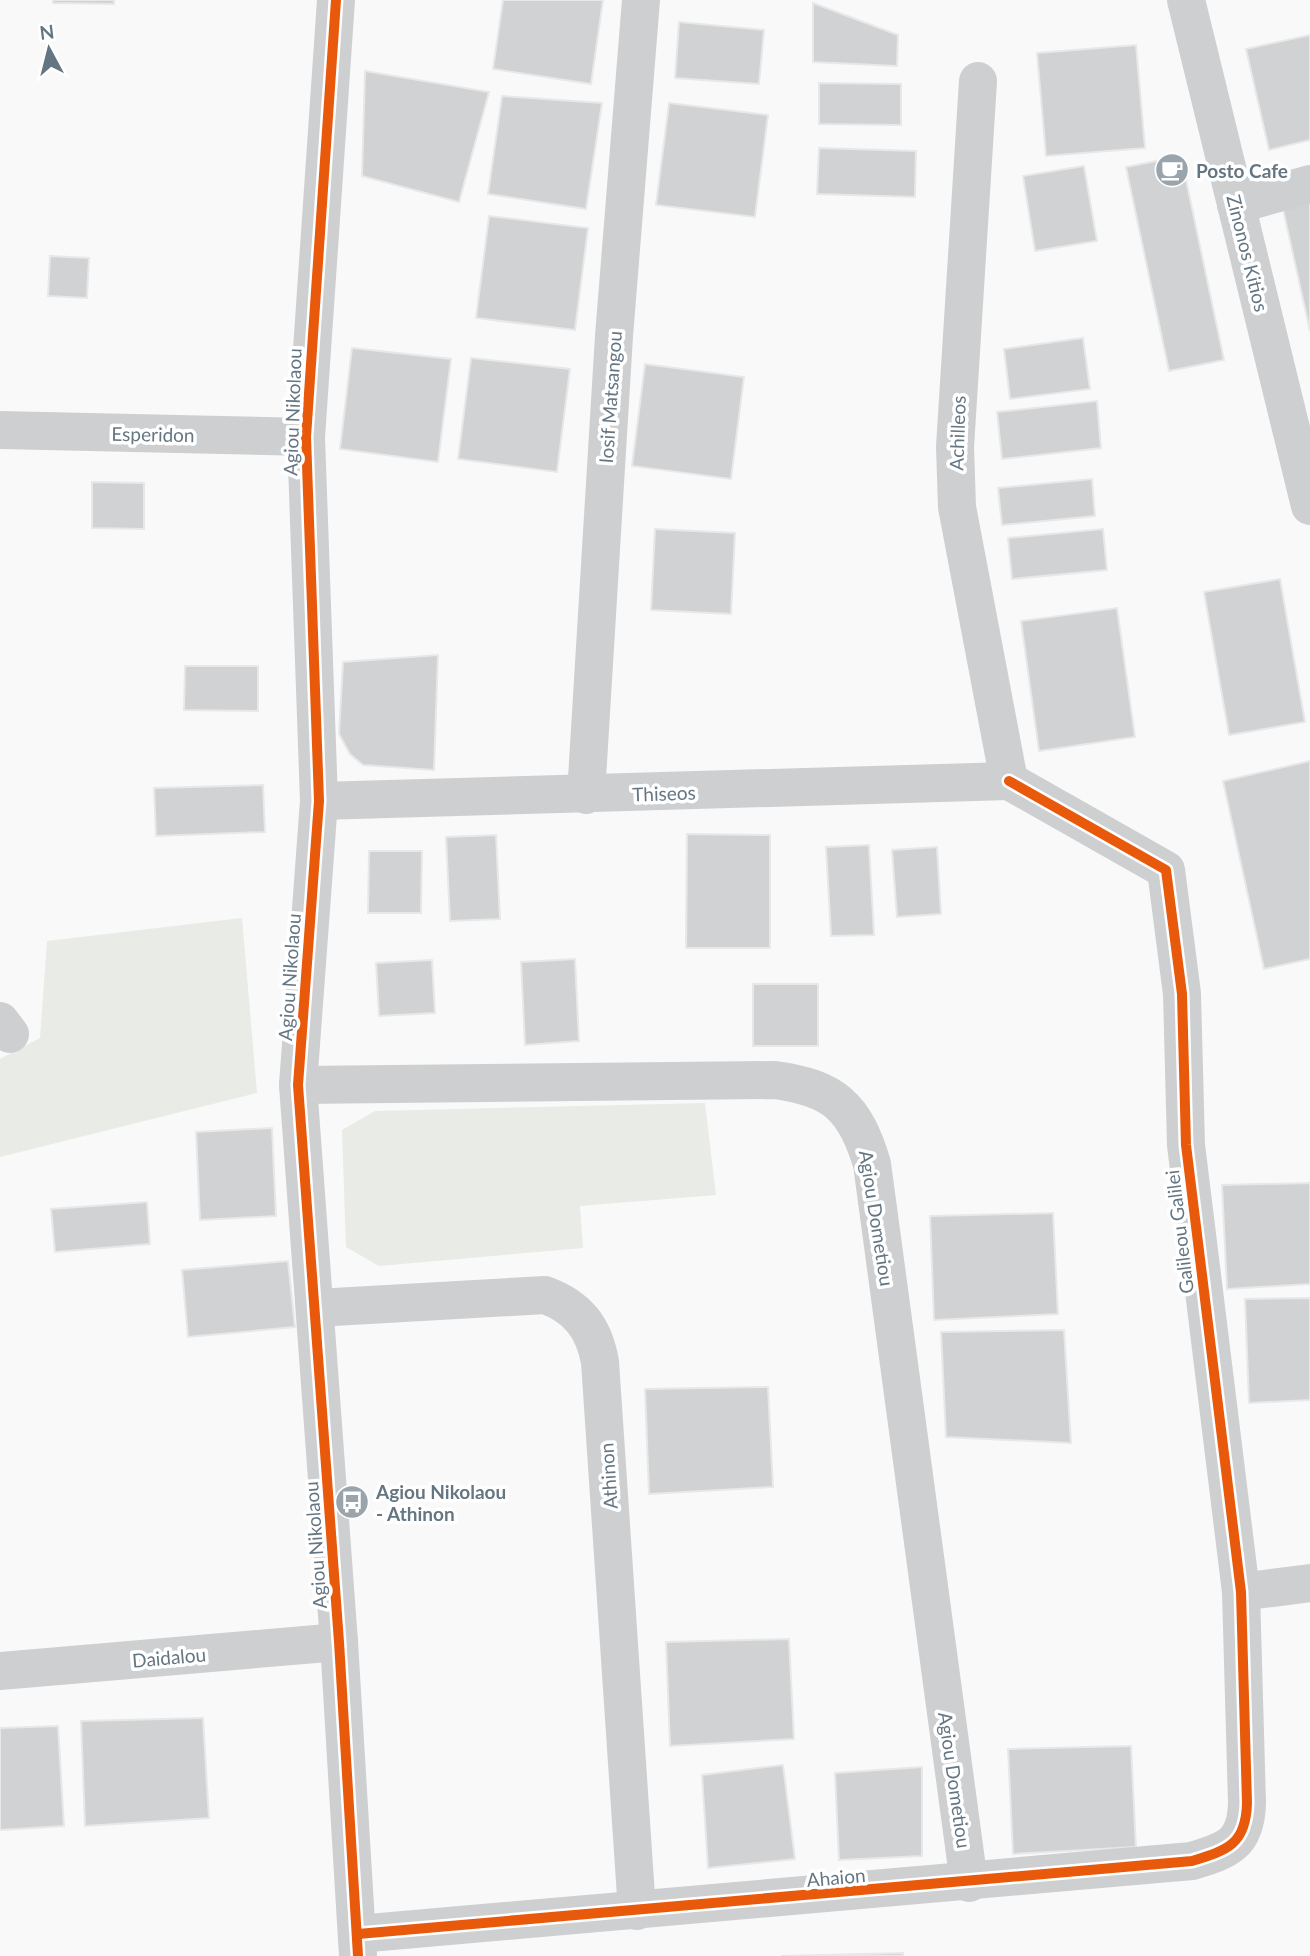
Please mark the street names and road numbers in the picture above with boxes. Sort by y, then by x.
street label: Zinonos Kitios [1222,192,1274,314]
street label: Iosif Matsangou [594,330,626,464]
street label: Agiou Nikolaou [278,348,306,476]
street label: Achilleos [944,395,970,471]
street label: Esperidon [111,422,195,446]
street label: Thiseos [632,780,696,806]
street label: Agiou Nikolaou [273,913,305,1041]
street label: Agiou Dometiou [855,1148,899,1288]
street label: Galileou Galilei [1160,1169,1198,1295]
street label: Athinon [594,1442,622,1510]
street label: Agiou Nikolaou [299,1481,331,1609]
street label: Daidalou [131,1642,207,1672]
street label: Agiou Dometiou [934,1710,976,1850]
street label: Ahaion [806,1863,866,1891]

